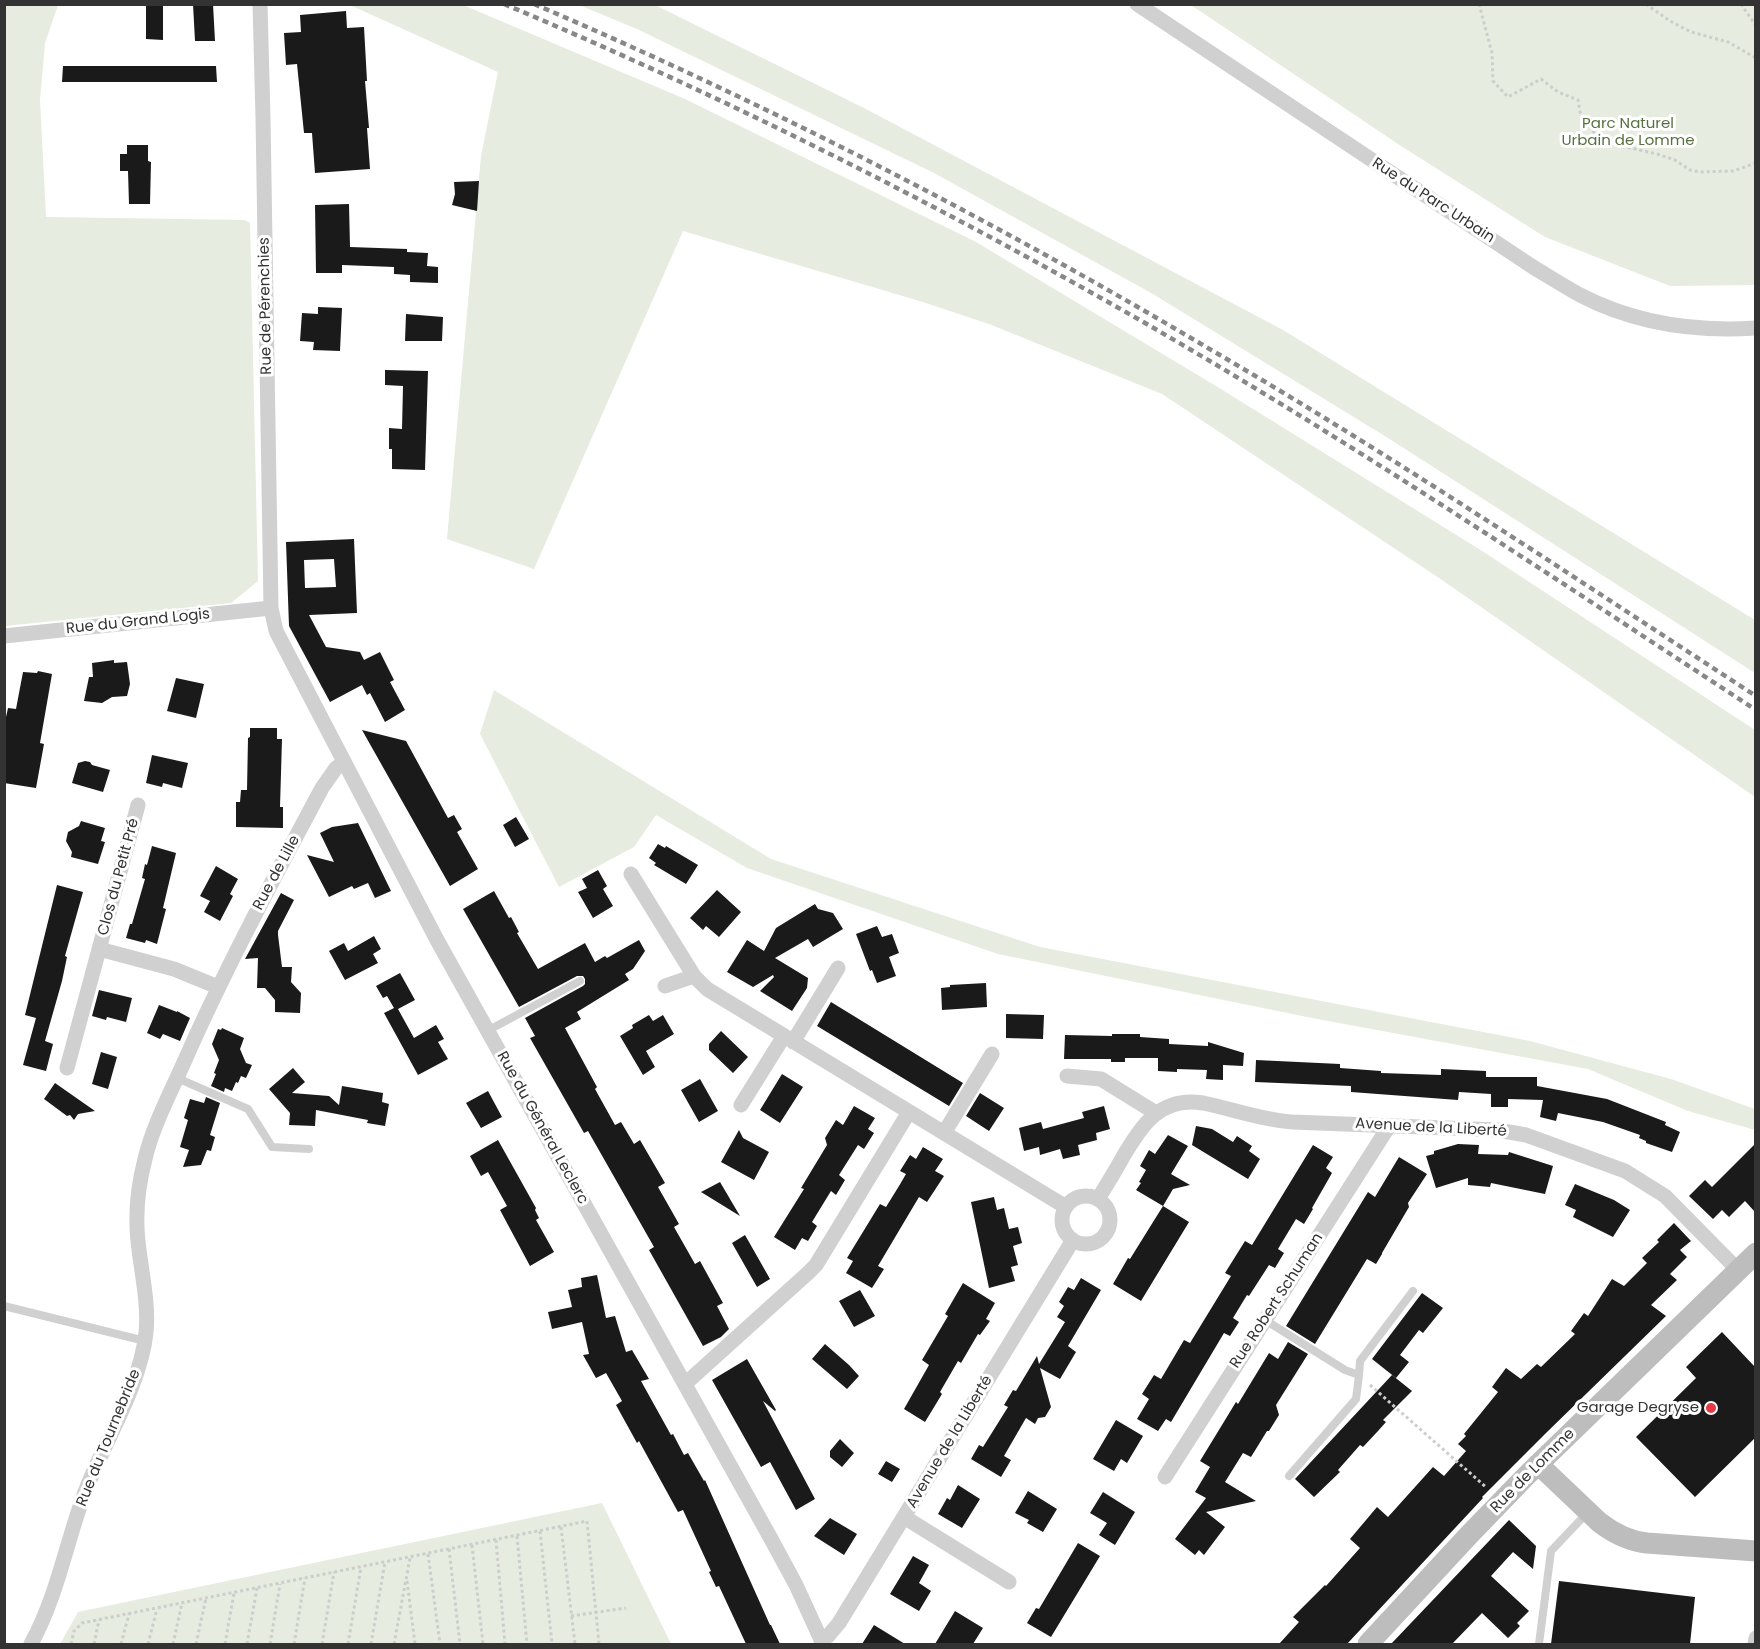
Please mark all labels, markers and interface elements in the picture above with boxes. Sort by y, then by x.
park label: Parc Naturel Urbain de Lomme [1561,115,1695,150]
street label: Rue du Parc Urbain [1368,155,1498,247]
street label: Rue de Pérenchies [256,237,276,375]
street label: Rue du Grand Logis [65,605,211,639]
street label: Clos du Petit Pré [95,816,143,938]
street label: Rue de Lille [250,832,304,914]
street label: Rue du Général Leclerc [493,1049,591,1207]
street label: Avenue de la Liberté [1355,1115,1507,1141]
street label: Rue Robert Schuman [1227,1230,1327,1372]
street label: Rue du Tournebride [73,1367,145,1509]
street label: Avenue de la Liberté [903,1372,997,1512]
place label: Garage Degryse [1577,1399,1699,1417]
marker: Garage Degryse [1704,1401,1718,1415]
street label: Rue de Lomme [1487,1425,1579,1517]

